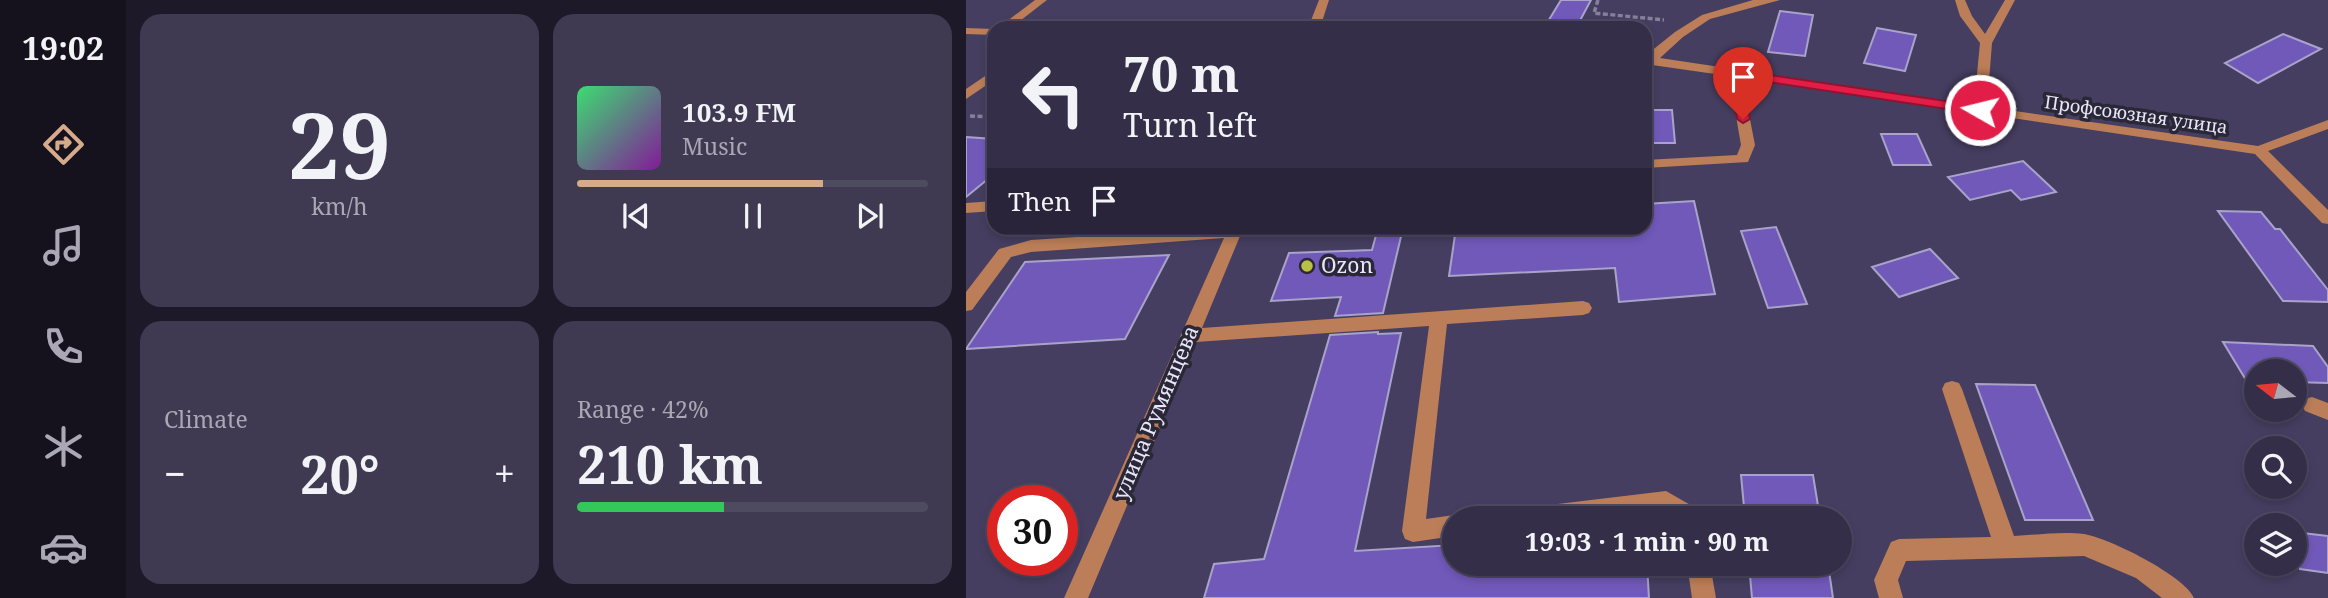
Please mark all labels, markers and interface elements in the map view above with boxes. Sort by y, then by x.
text: 19:02 [22,26,104,69]
text: 70 m [1123,40,1239,106]
pin [1713,47,1773,119]
icon: left [1008,49,1099,140]
icon: arrive [1724,58,1762,96]
position arrow [1943,73,2017,147]
text: 29 [288,82,391,206]
street label: Профсоюзная улица [2043,89,2229,139]
text: 103.9 FM [682,94,796,130]
text: Turn left [1123,103,1257,146]
icon: directions [39,120,88,169]
text: Music [682,130,747,162]
icon: arrive [1085,182,1123,220]
text: Then [1008,183,1071,219]
text: km/h [311,190,368,222]
icon: previous [617,197,655,235]
icon: pause [734,197,772,235]
icon: next [851,197,889,235]
icon: music [39,221,88,270]
place label: Ozon [1321,251,1373,279]
marker: Ozon [1299,258,1315,274]
street label: улица Румянцева [1106,321,1205,504]
icon: phone [39,322,88,371]
north arrow [2244,359,2306,422]
map controls [2244,359,2307,576]
text: Range · 42% [577,393,709,425]
text: Climate [164,403,248,435]
icon: climate [39,422,88,471]
text: 210 km [577,428,763,499]
button: search [2244,436,2307,499]
text: 20° [300,438,380,509]
text: − [164,447,186,499]
text: + [494,447,515,499]
speed limit sign: 30 [987,485,1078,576]
button: layers [2244,513,2307,576]
icon: car [39,523,88,572]
text: 19:03 · 1 min · 90 m [1525,523,1769,559]

